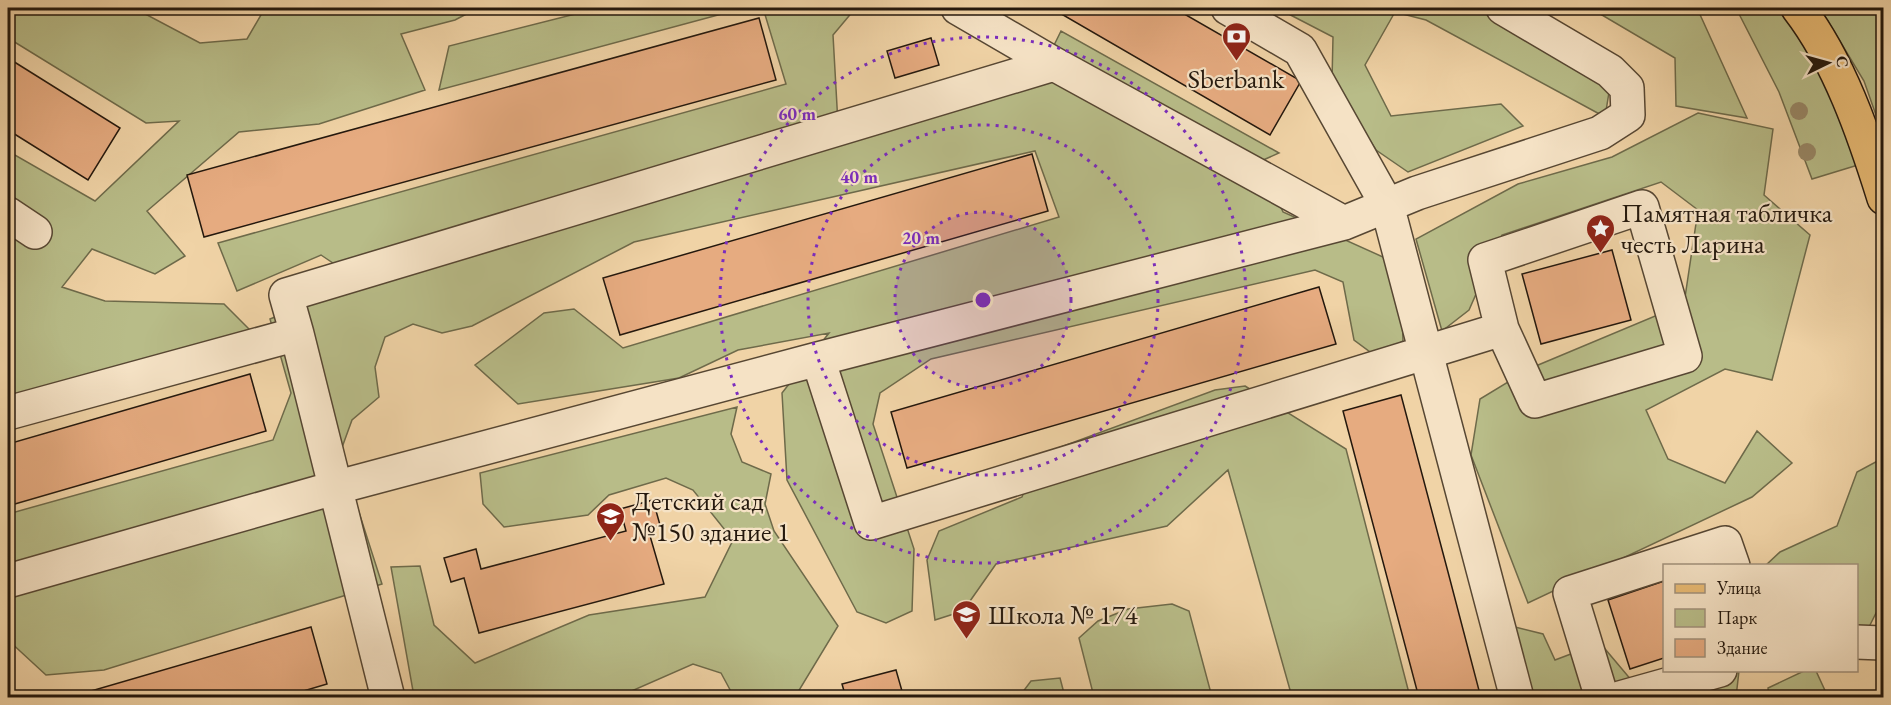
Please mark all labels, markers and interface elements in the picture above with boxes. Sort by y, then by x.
bank icon: Sberbank [1220,20,1252,62]
north arrow [1798,33,1858,93]
text: С [1831,55,1853,68]
place label: Sberbank [1187,61,1285,96]
text: 60 m [778,102,816,125]
text: 40 m [840,165,878,188]
place label: Памятная табличка честь Ларина [1621,195,1833,261]
place icon: Памятная табличка честь Ларина [1584,212,1616,254]
text: 20 m [902,226,940,249]
centre of rings [973,290,993,310]
place label: Детский сад №150 здание 1 [632,483,790,549]
school or university icon: Детский сад №150 здание 1 [595,500,627,542]
legend [1663,564,1858,672]
text: Улица [1716,576,1762,599]
place label: Школа № 174 [988,597,1139,632]
school or university icon: Школа № 174 [951,598,983,640]
text: Парк [1717,606,1757,629]
text: Здание [1717,636,1767,659]

